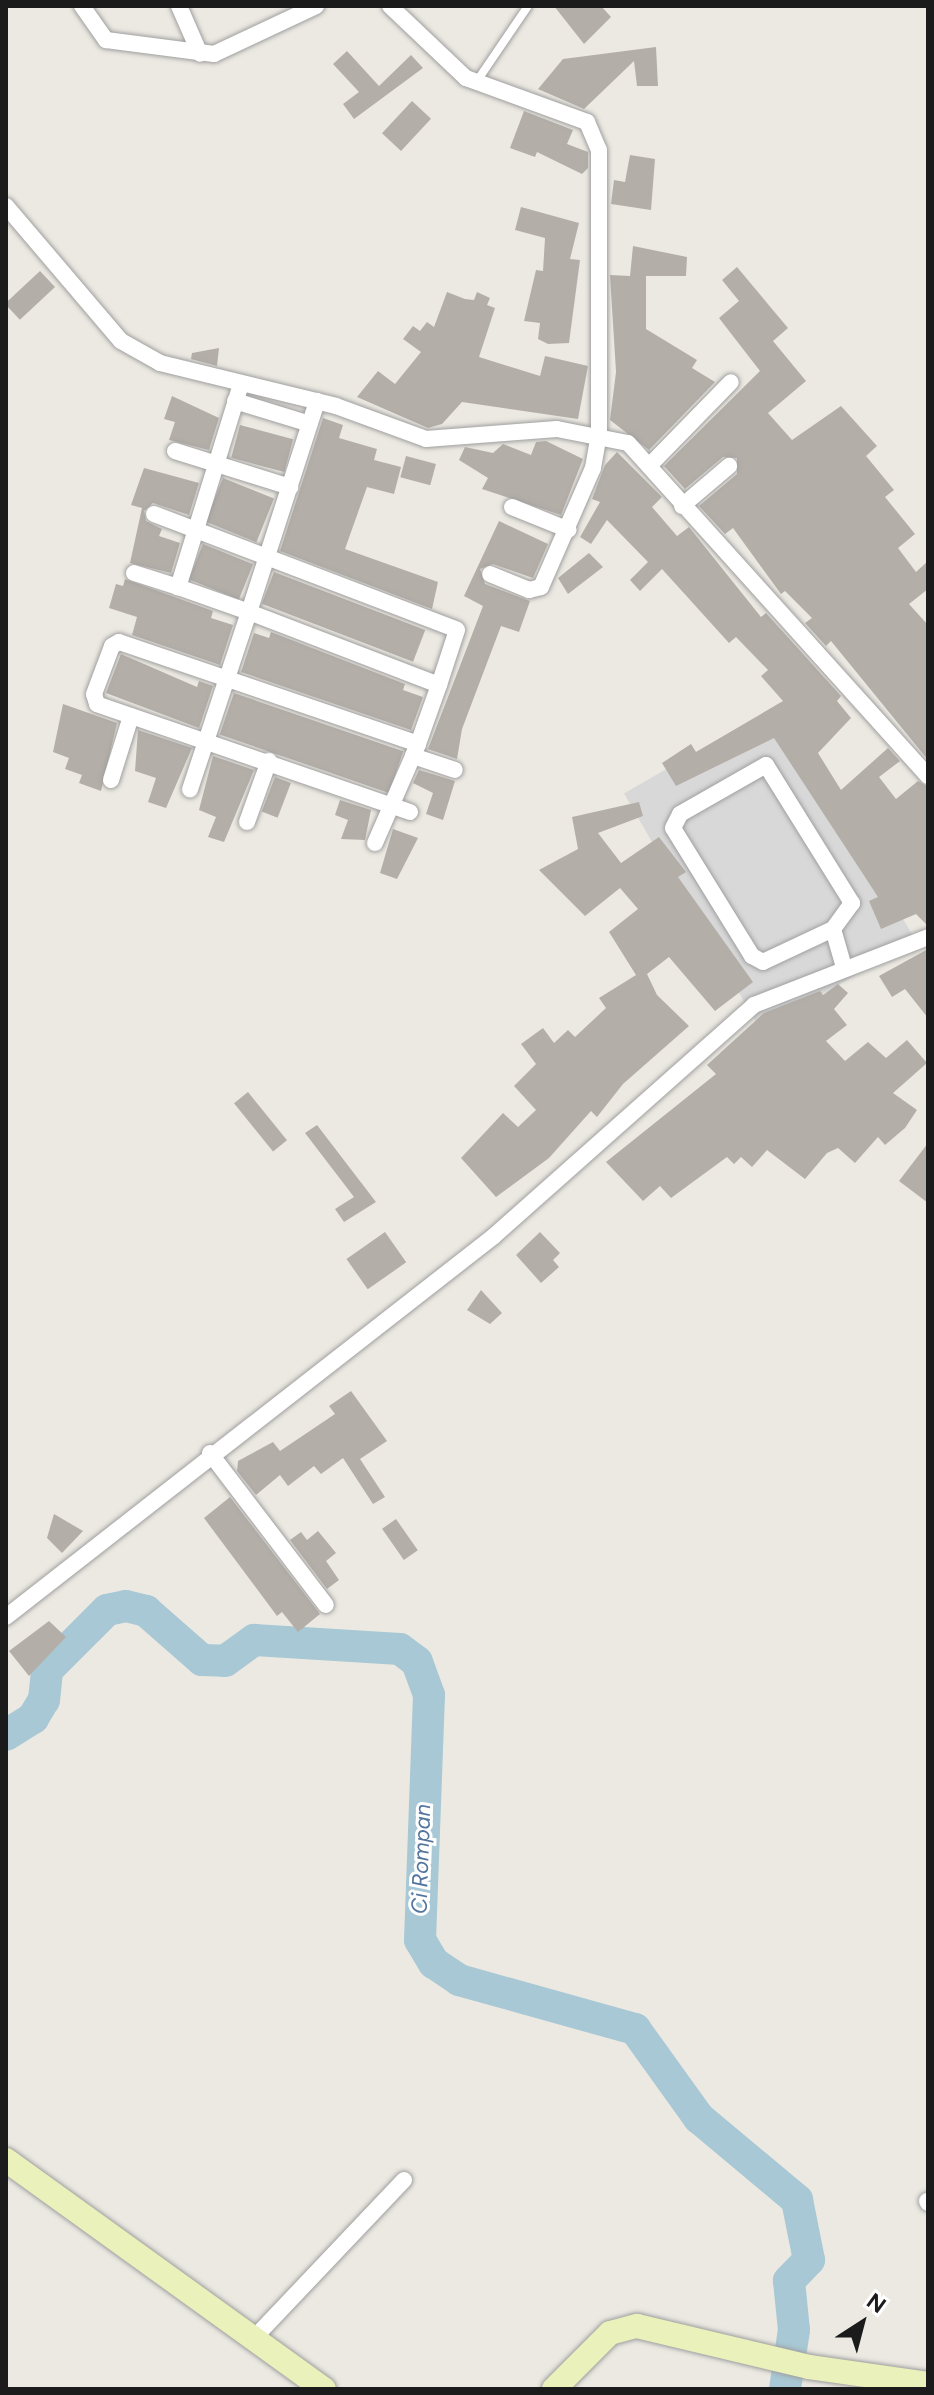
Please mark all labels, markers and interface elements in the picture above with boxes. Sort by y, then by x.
water label: Ci Rompan [406,1804,436,1914]
north arrow [822,2283,902,2363]
text: N [862,2287,891,2319]

